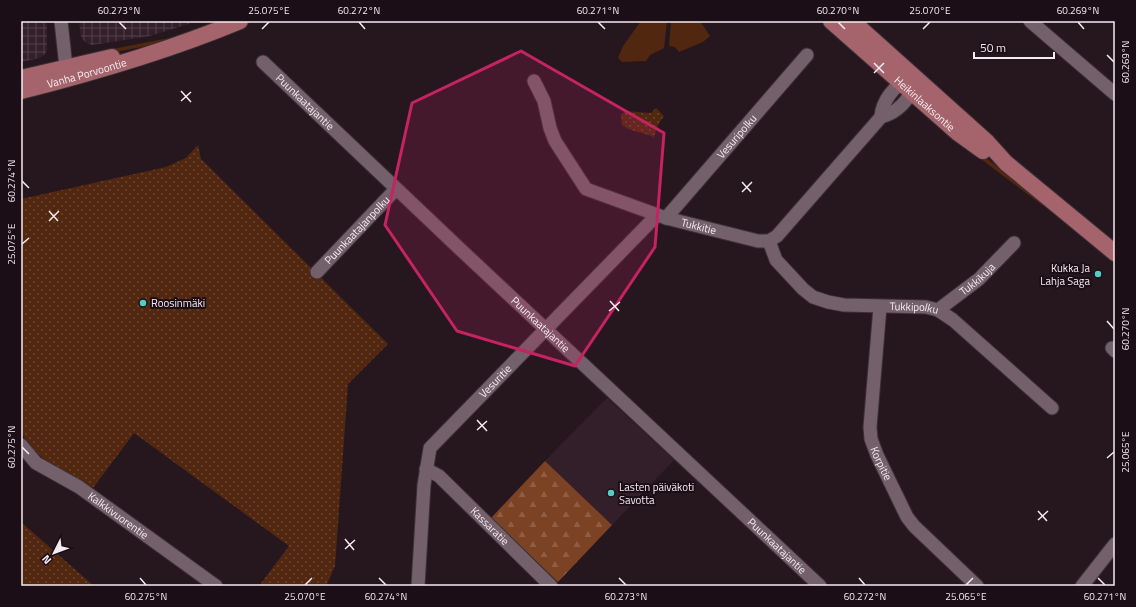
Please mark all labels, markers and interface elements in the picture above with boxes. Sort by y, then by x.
text: 60.273°N [98,3,140,18]
text: 25.075°E [248,3,290,18]
text: 60.272°N [338,3,380,18]
text: 60.271°N [577,3,619,18]
text: 60.270°N [817,3,859,18]
text: 25.070°E [909,3,951,18]
text: 60.269°N [1057,3,1099,18]
scale bar [974,34,1054,60]
text: 50 m [980,38,1006,57]
text: 60.269°N [1118,41,1133,83]
street label: Vanha Porvoontie [45,54,129,92]
street label: Puunkaatajantie [272,70,338,134]
street label: Heikinlaaksontie [891,72,959,135]
street label: Vesuripolku [713,111,761,162]
text: 60.274°N [4,160,19,202]
street label: Puunkaatajanpolku [321,192,394,268]
street label: Tukkitie [680,214,718,238]
text: 25.075°E [4,223,19,265]
street label: Tukkikuja [956,259,999,299]
place label: Kukka Ja Lahja Saga [1040,260,1090,289]
marker: Kukka Ja Lahja Saga [1093,269,1103,279]
street label: Puunkaatajantie [508,293,574,356]
place label: Roosinmäki [151,295,205,311]
marker: Roosinmäki [138,298,148,308]
street label: Tukkipolku [890,298,940,318]
text: 60.270°N [1118,308,1133,350]
street label: Vesuritie [475,361,515,401]
text: 60.275°N [4,426,19,468]
text: 25.065°E [1118,431,1133,473]
street label: Korpitie [867,444,896,484]
place label: Lasten päiväkoti Savotta [619,479,694,508]
street label: Kalkkivuorentie [85,488,152,543]
marker: Lasten päiväkoti Savotta [606,488,616,498]
street label: Kassaratie [467,503,513,549]
street label: Puunkaatajantie [744,514,810,578]
north arrow [34,533,74,573]
text: N [38,552,55,568]
text: 60.275°N [125,589,167,604]
text: 25.070°E [284,589,326,604]
text: 60.274°N [365,589,407,604]
text: 60.273°N [605,589,647,604]
text: 60.272°N [844,589,886,604]
text: 25.065°E [945,589,987,604]
text: 60.271°N [1084,589,1126,604]

